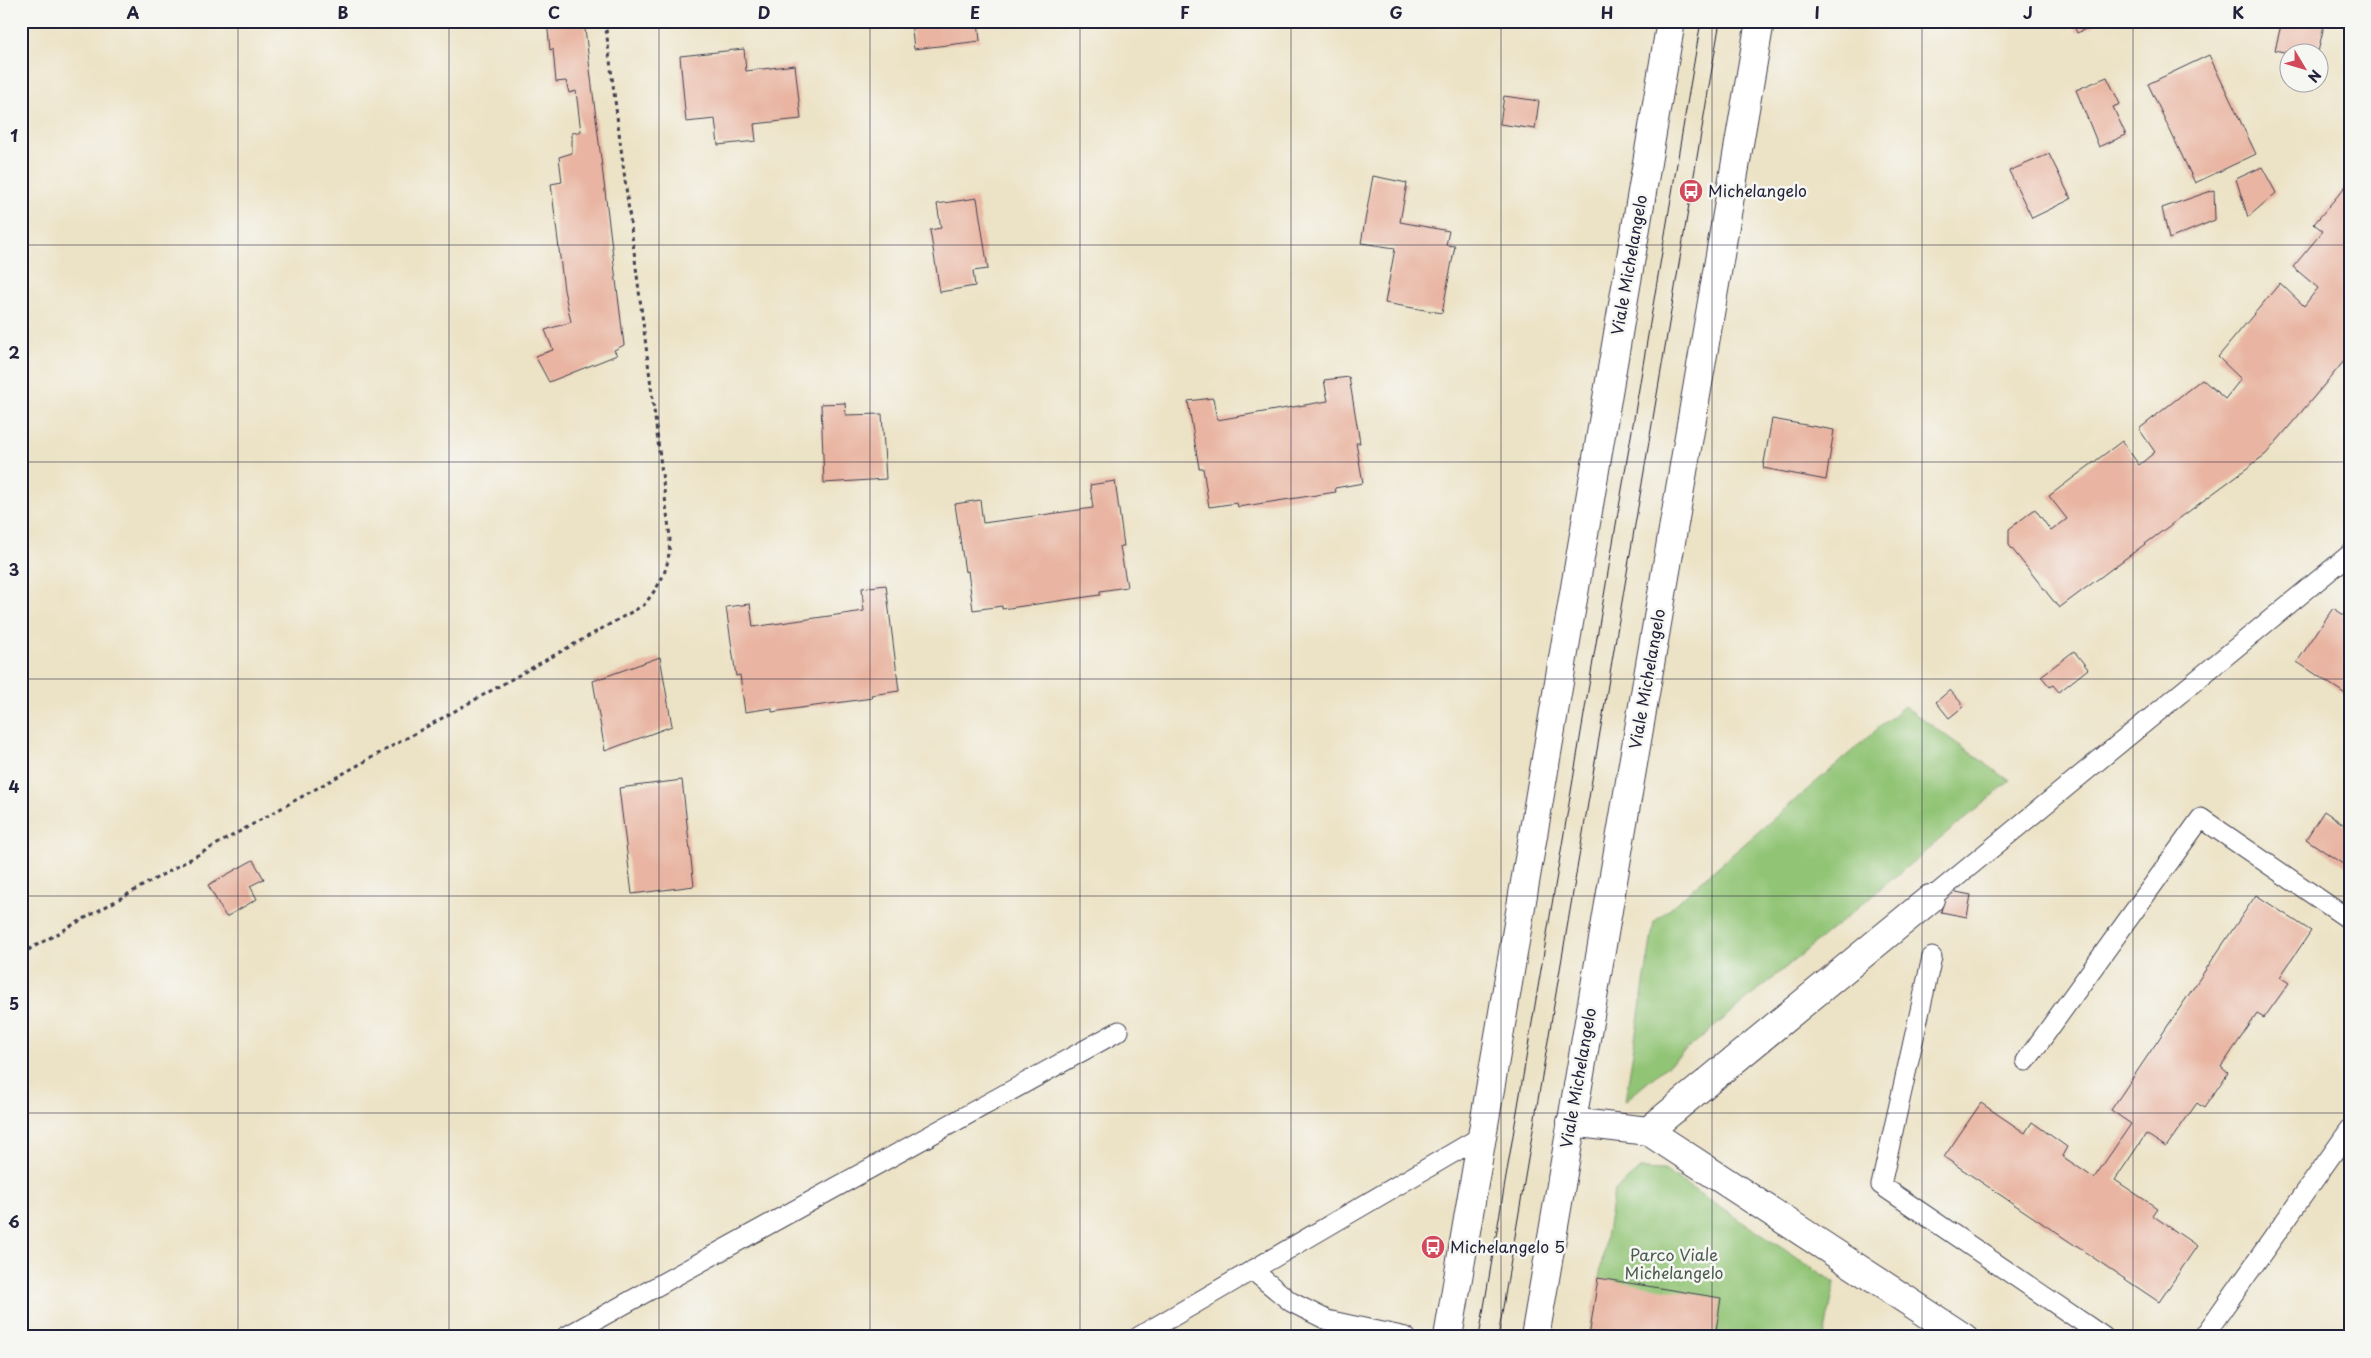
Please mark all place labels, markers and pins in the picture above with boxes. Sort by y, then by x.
bus stop icon: Michelangelo [1678,178,1704,204]
place label: Michelangelo [1708,178,1807,202]
bus stop icon: Michelangelo 5 [1420,1234,1446,1260]
place label: Michelangelo 5 [1450,1234,1565,1258]

